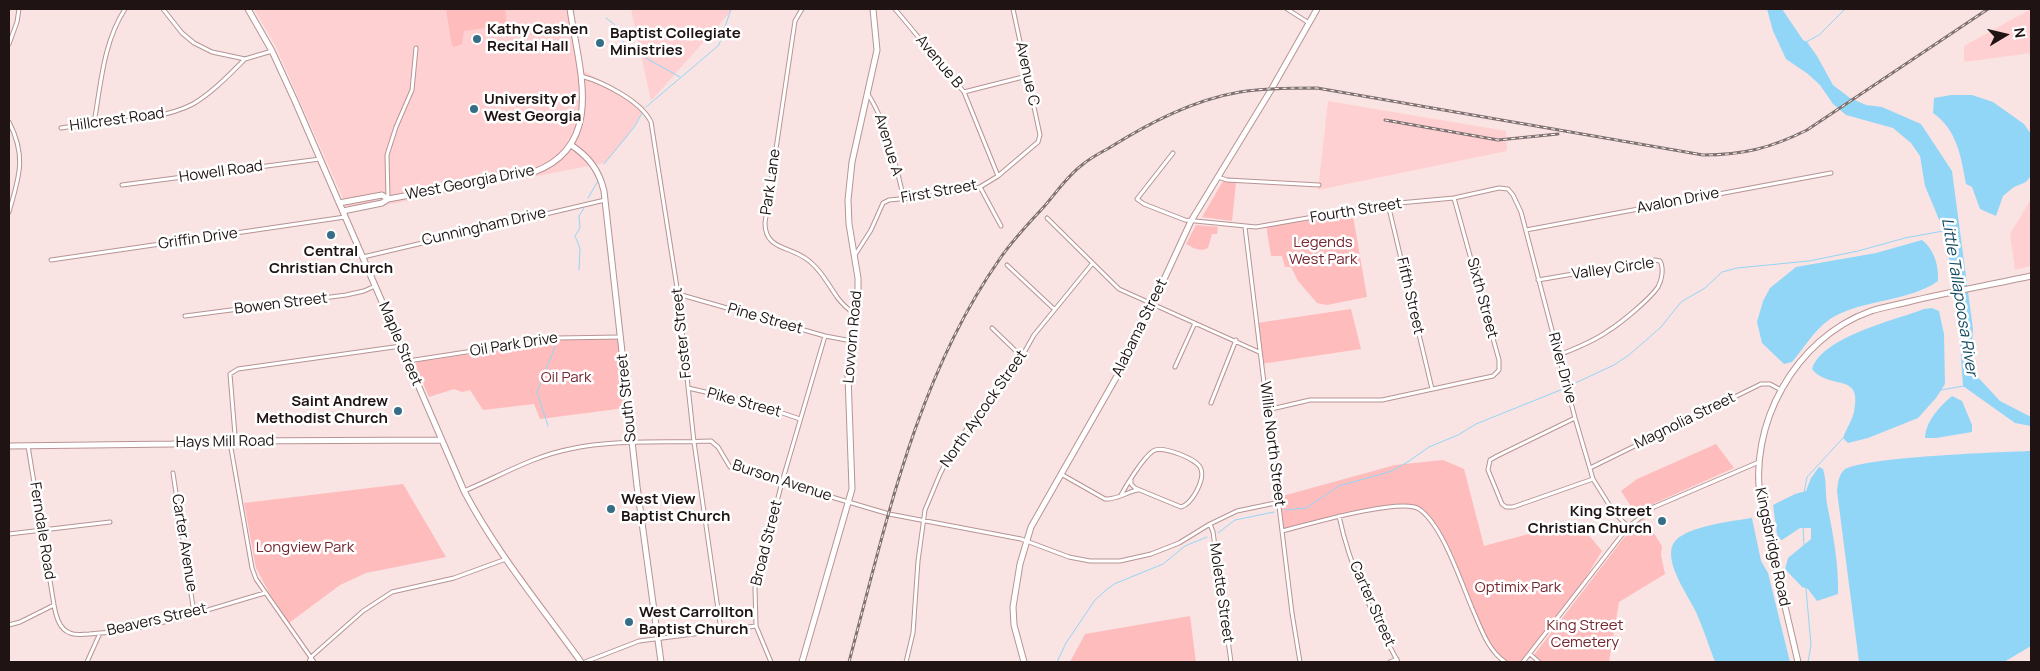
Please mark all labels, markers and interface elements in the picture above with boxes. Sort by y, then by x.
north arrow [1980,10,2030,60]
place label: Kathy Cashen Recital Hall [487,21,588,56]
place label: Baptist Collegiate Ministries [610,25,741,60]
text: N [2010,26,2030,39]
street label: Avenue B [912,32,966,92]
marker: Kathy Cashen Recital Hall [471,33,483,45]
marker: Baptist Collegiate Ministries [594,37,606,49]
street label: Avenue C [1011,40,1043,108]
place label: University of West Georgia [484,91,581,126]
marker: University of West Georgia [468,103,480,115]
street label: Hillcrest Road [68,104,166,136]
street label: Avenue A [870,112,906,178]
street label: Park Lane [757,148,785,216]
street label: Howell Road [178,157,264,187]
street label: West Georgia Drive [404,162,536,204]
street label: First Street [899,176,979,208]
street label: Avalon Drive [1635,184,1721,218]
street label: Fourth Street [1309,195,1403,227]
street label: Cunningham Drive [420,204,548,250]
water label: Little Tallapoosa River [1937,217,1981,377]
street label: Griffin Drive [157,225,239,253]
marker: Central Christian Church [325,229,337,241]
park label: Legends West Park [1289,234,1357,269]
place label: Central Christian Church [269,243,393,278]
street label: Valley Circle [1571,254,1655,284]
street label: Fifth Street [1392,256,1428,336]
street label: Sixth Street [1463,256,1501,340]
street label: Alabama Street [1109,276,1171,380]
street label: Foster Street [668,287,696,379]
street label: Bowen Street [234,289,328,319]
street label: Lovvorn Road [840,290,866,384]
street label: Maple Street [374,299,426,389]
street label: Pine Street [725,300,805,338]
street label: Oil Park Drive [469,329,559,361]
street label: River Drive [1544,331,1580,405]
street label: North Aycock Street [937,347,1031,471]
street label: South Street [613,353,641,443]
park label: Oil Park [541,369,591,387]
street label: Willie North Street [1255,380,1289,508]
street label: Pike Street [705,385,783,421]
street label: Magnolia Street [1632,389,1738,453]
place label: Saint Andrew Methodist Church [256,393,388,428]
marker: Saint Andrew Methodist Church [392,405,404,417]
street label: Hays Mill Road [176,432,274,452]
street label: Burson Avenue [730,456,834,506]
street label: Ferndale Road [25,481,59,581]
street label: Kingsbridge Road [1751,486,1793,608]
place label: West View Baptist Church [621,491,730,526]
street label: Carter Avenue [167,493,201,593]
street label: Broad Street [748,498,786,588]
marker: West View Baptist Church [605,503,617,515]
place label: King Street Christian Church [1528,503,1652,538]
marker: King Street Christian Church [1656,515,1668,527]
park label: Longview Park [256,539,354,557]
street label: Molette Street [1205,542,1237,644]
street label: Carter Street [1345,559,1399,649]
park label: Optimix Park [1475,579,1561,597]
street label: Beavers Street [105,600,209,640]
place label: West Carrollton Baptist Church [639,604,753,639]
marker: West Carrollton Baptist Church [623,616,635,628]
park label: King Street Cemetery [1546,617,1624,652]

